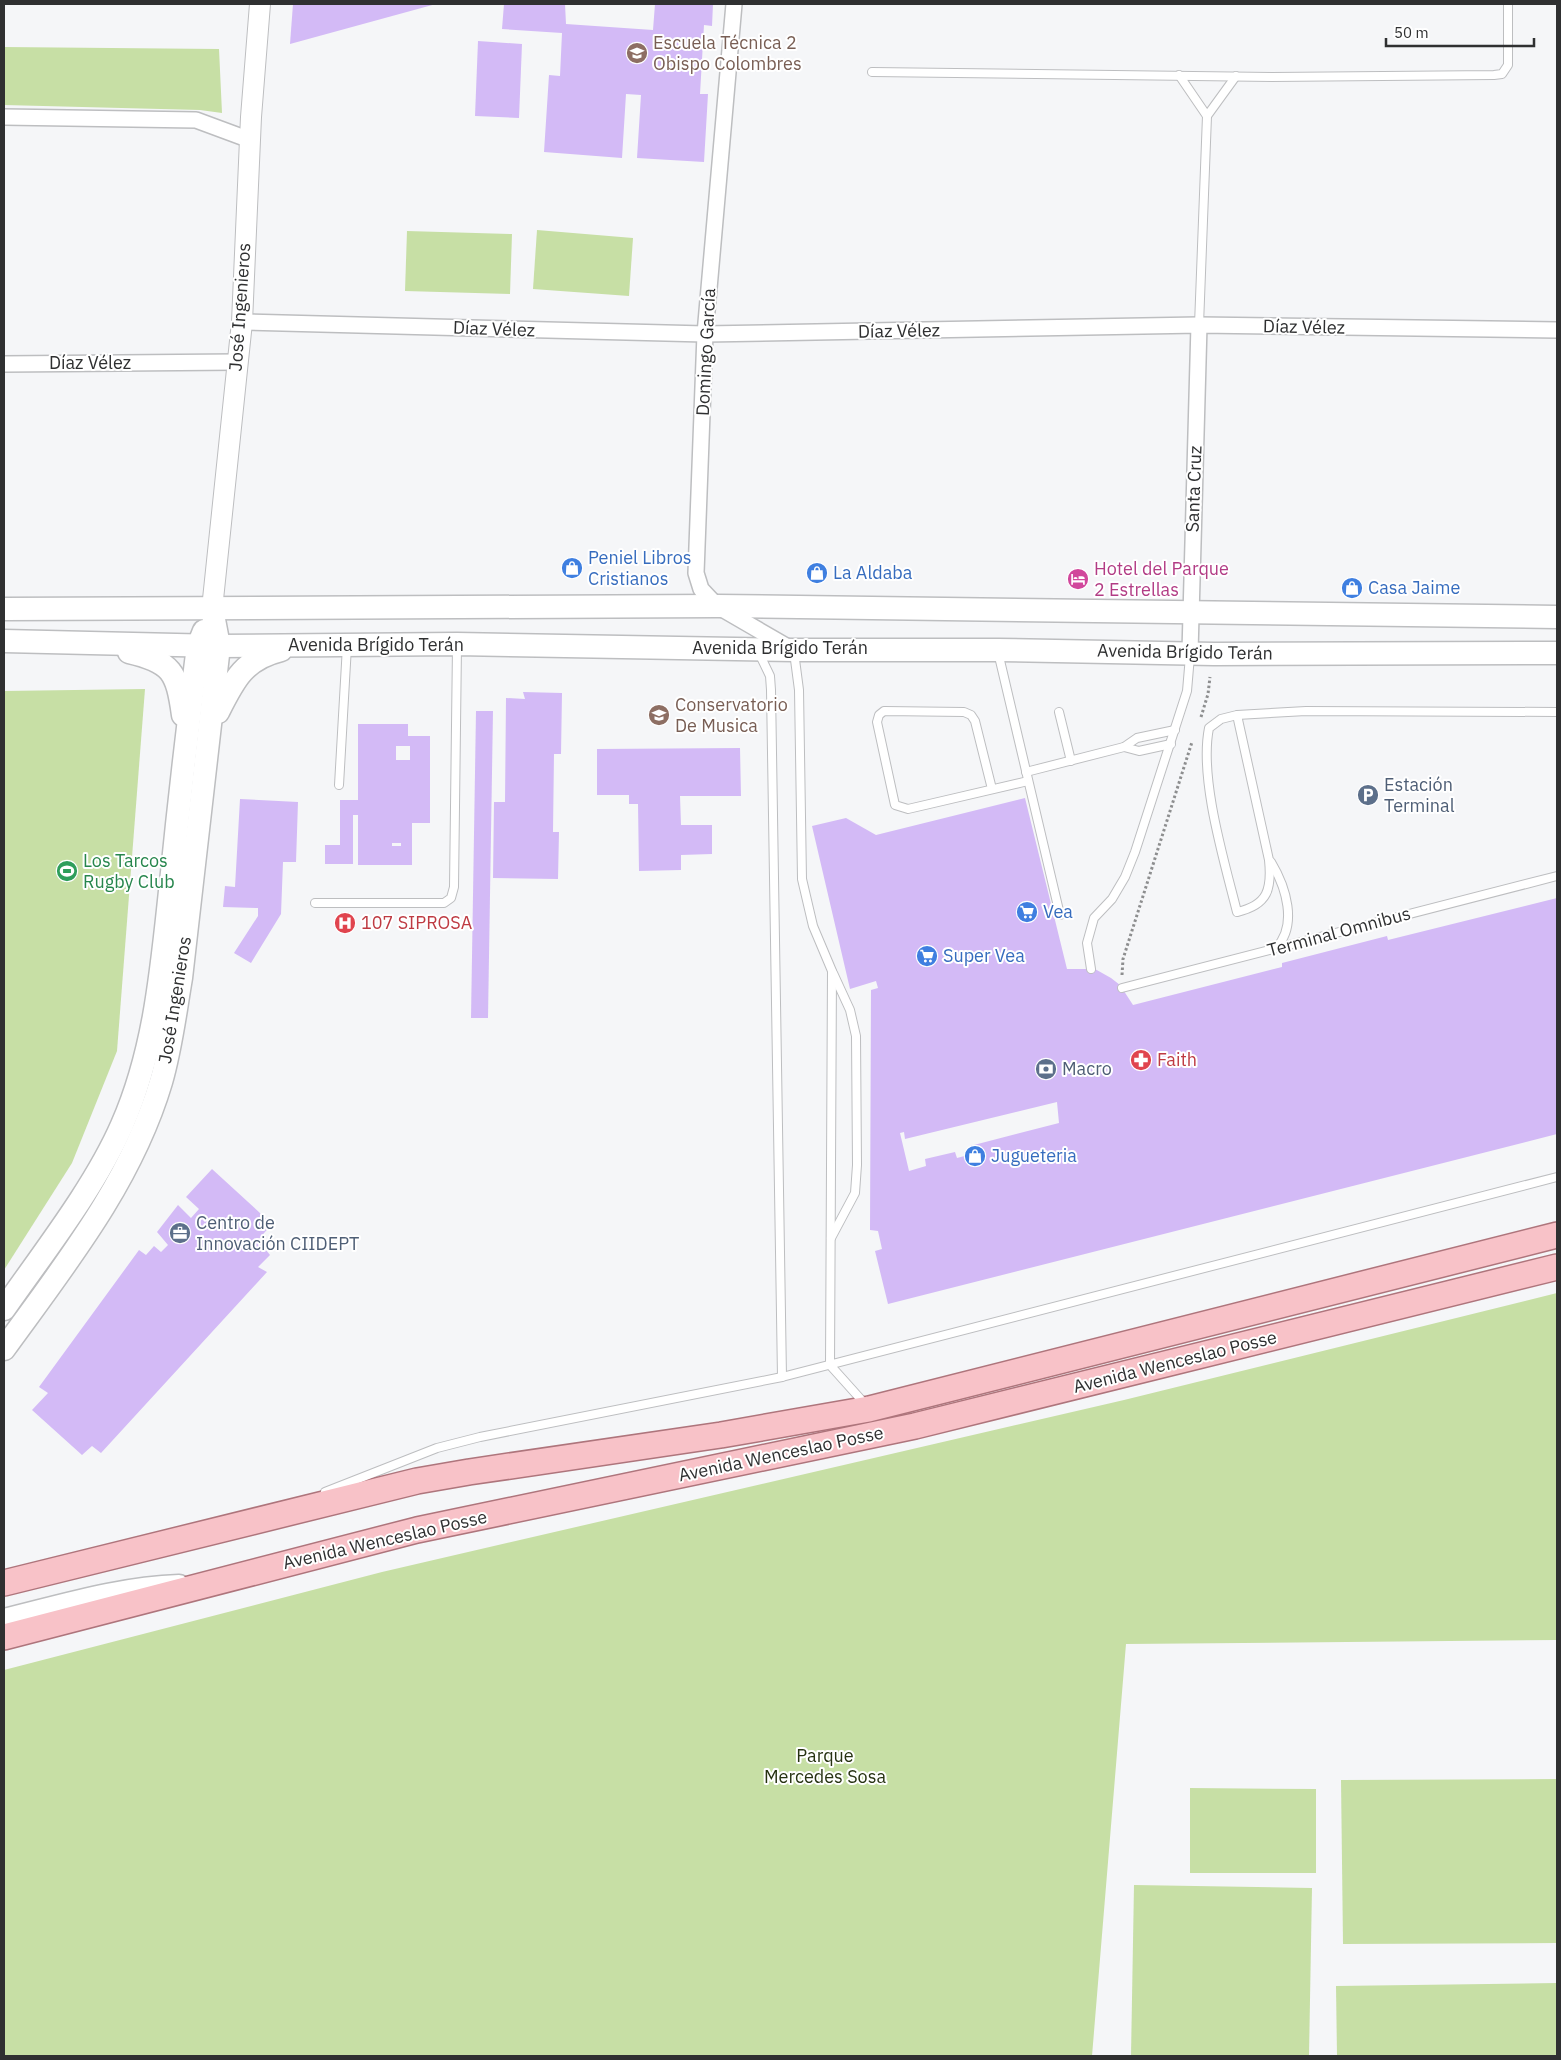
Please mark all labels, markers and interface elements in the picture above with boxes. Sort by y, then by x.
scale bar [1386,15,1534,47]
text: 50 m [1394,23,1429,42]
place label: Escuela Técnica 2 Obispo Colombres [653,31,802,75]
school or university icon: Escuela Técnica 2 Obispo Colombres [625,41,649,65]
street label: José Ingenieros [224,242,255,372]
street label: Domingo García [691,287,720,417]
street label: Díaz Vélez [1263,314,1345,339]
street label: Díaz Vélez [453,316,535,341]
street label: Díaz Vélez [858,318,940,343]
street label: Díaz Vélez [49,351,131,374]
street label: Santa Cruz [1180,445,1207,533]
place label: Peniel Libros Cristianos [588,546,692,590]
shop icon: Peniel Libros Cristianos [560,556,584,580]
place label: Hotel del Parque 2 Estrellas [1094,557,1229,601]
shop icon: La Aldaba [805,561,829,585]
place label: La Aldaba [833,561,913,584]
hotel icon: Hotel del Parque 2 Estrellas [1066,567,1090,591]
shop icon: Casa Jaime [1340,576,1364,600]
place label: Casa Jaime [1368,576,1460,599]
street label: Avenida Brígido Terán [288,633,464,656]
street label: Avenida Brígido Terán [692,636,868,659]
street label: Avenida Brígido Terán [1097,638,1273,665]
place label: Conservatorio De Musica [675,693,788,737]
school or university icon: Conservatorio De Musica [647,703,671,727]
place label: Estación Terminal [1384,773,1455,817]
parking icon: Estación Terminal [1356,783,1380,807]
place label: Los Tarcos Rugby Club [83,849,175,893]
sports icon: Los Tarcos Rugby Club [55,859,79,883]
supermarket icon: Vea [1015,900,1039,924]
place label: Vea [1043,900,1073,923]
street label: Terminal Omnibus [1265,901,1413,962]
hospital icon: 107 SIPROSA [333,911,357,935]
place label: 107 SIPROSA [361,911,473,934]
street label: José Ingenieros [153,935,196,1065]
supermarket icon: Super Vea [915,944,939,968]
place label: Super Vea [943,944,1025,967]
pharmacy icon: Faith [1129,1048,1153,1072]
place label: Faith [1157,1048,1197,1071]
bank icon: Macro [1034,1057,1058,1081]
place label: Macro [1062,1057,1112,1080]
shop icon: Jugueteria [963,1144,987,1168]
place label: Jugueteria [991,1144,1077,1167]
place label: Centro de Innovación CIIDEPT [196,1211,359,1255]
office icon: Centro de Innovación CIIDEPT [168,1221,192,1245]
street label: Avenida Wenceslao Posse [1071,1325,1279,1398]
street label: Avenida Wenceslao Posse [676,1421,886,1486]
street label: Avenida Wenceslao Posse [280,1505,489,1574]
park label: Parque Mercedes Sosa [764,1744,886,1788]

